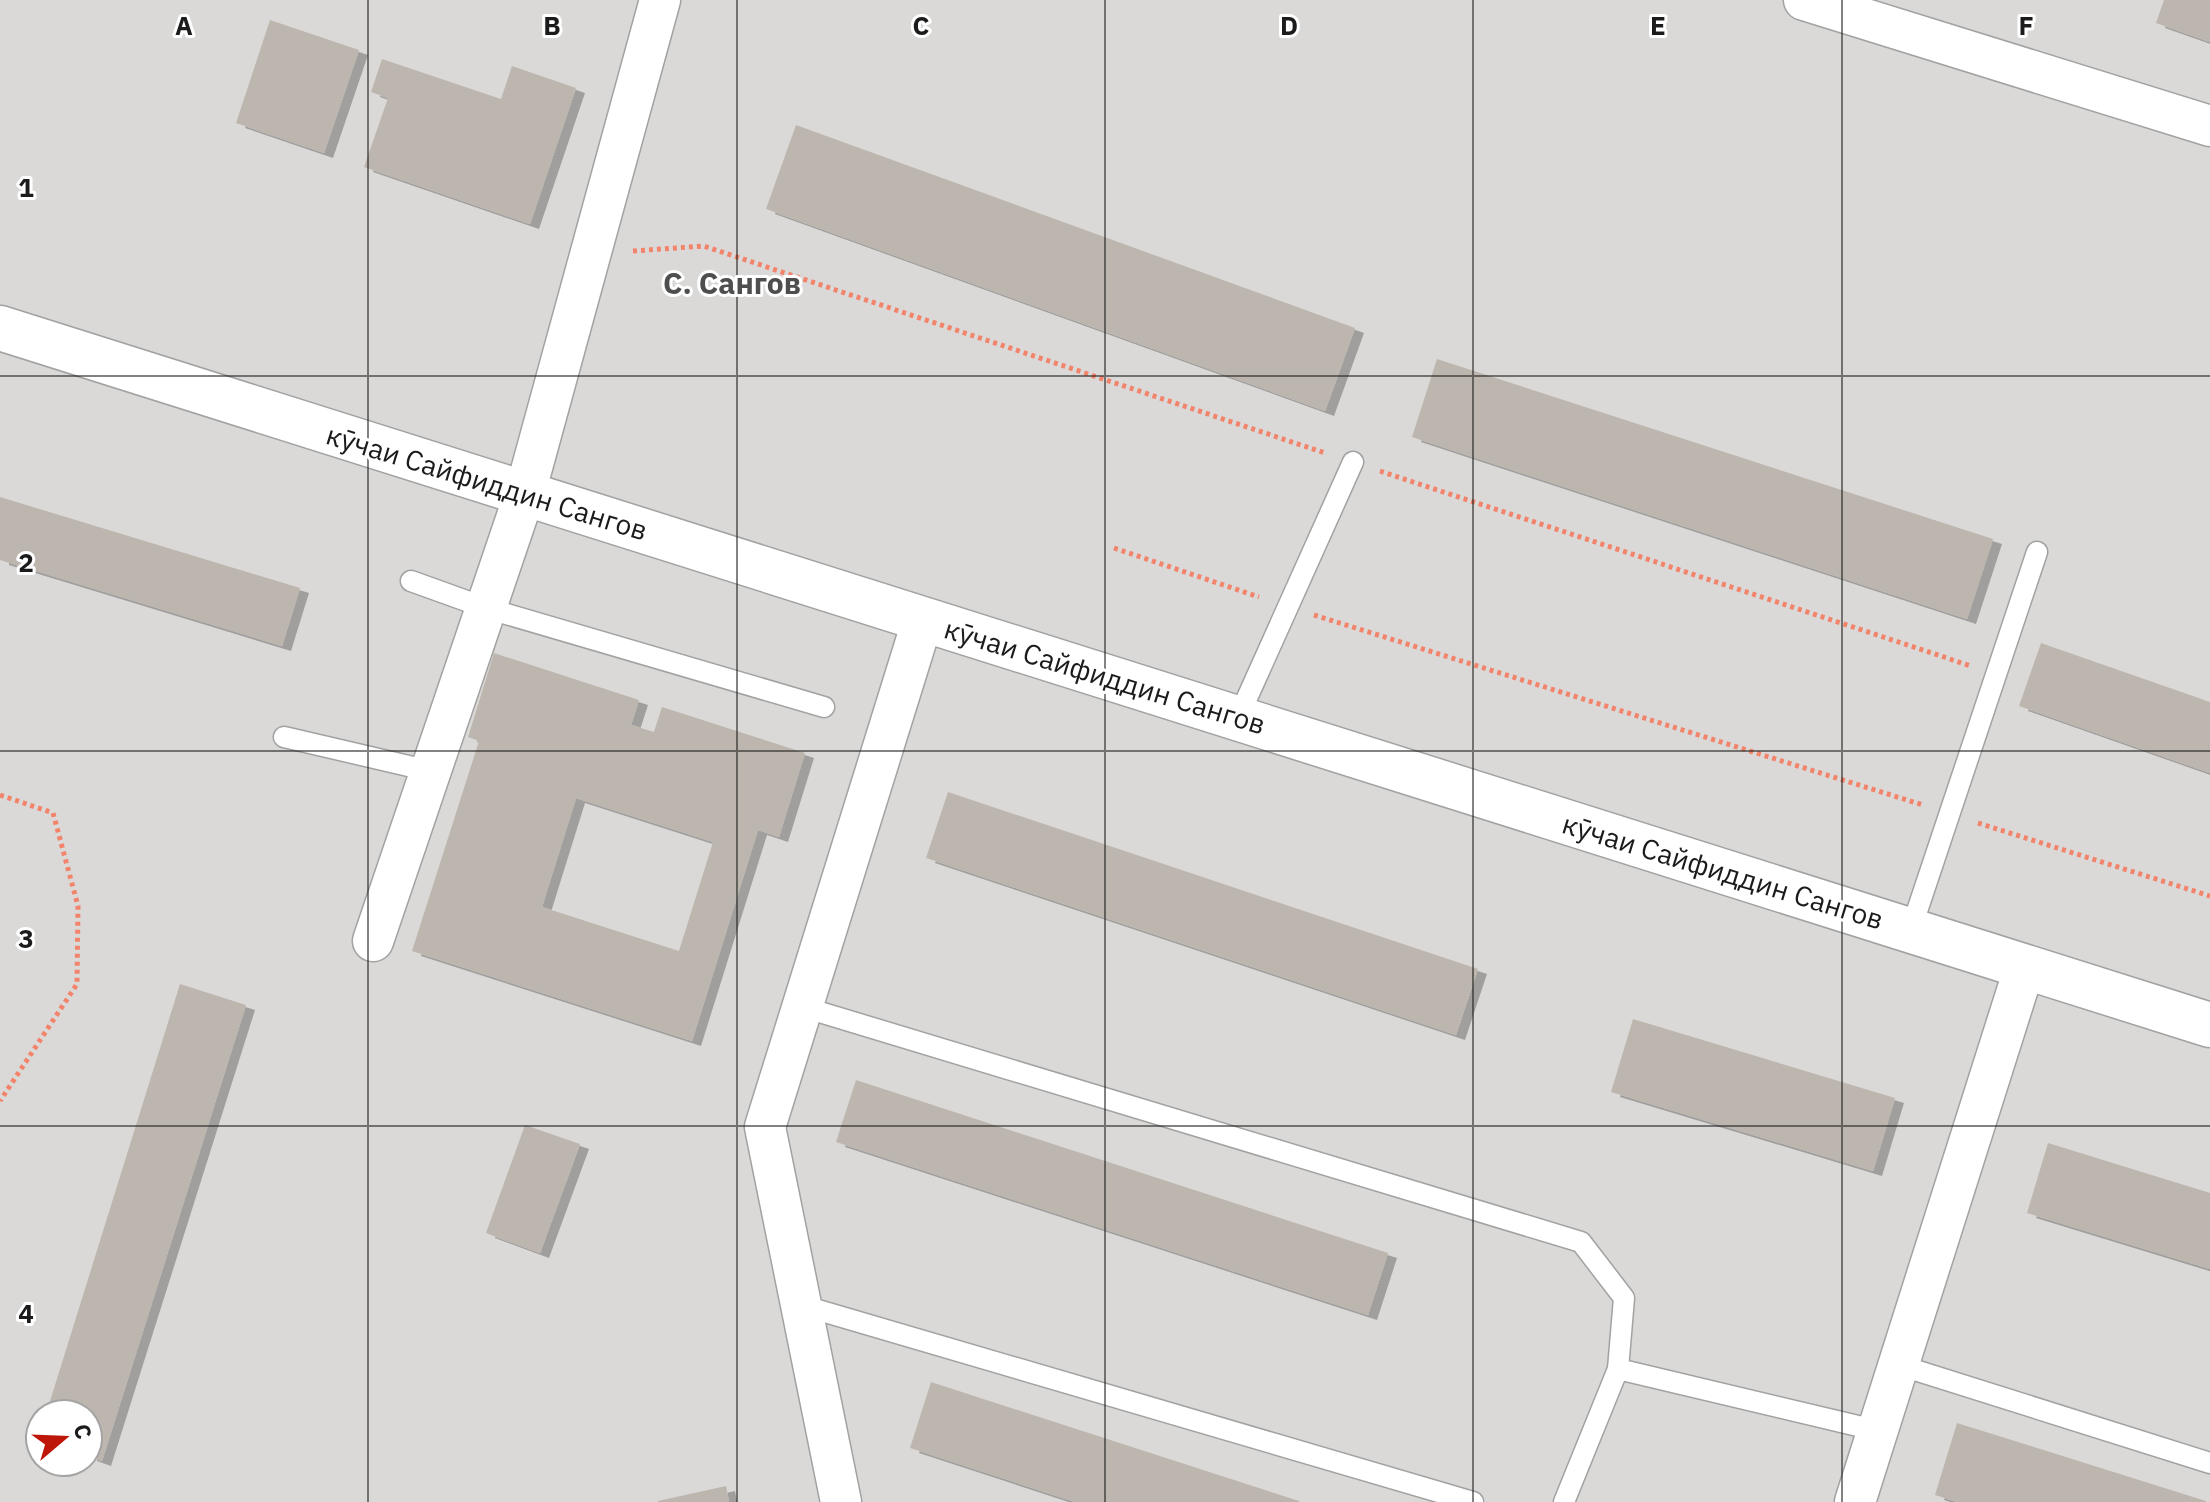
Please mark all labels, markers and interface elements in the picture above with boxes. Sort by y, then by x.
text: A [175,8,193,42]
text: B [543,8,561,42]
text: C [913,8,930,42]
text: D [1280,8,1298,42]
text: E [1650,8,1666,42]
text: F [2018,8,2034,42]
text: 1 [18,170,34,204]
district label: С. Сангов [663,263,801,302]
street label: кӯчаи Сайфиддин Сангов [322,415,652,549]
text: 2 [18,545,34,579]
street label: кӯчаи Сайфиддин Сангов [940,609,1270,743]
street label: кӯчаи Сайфиддин Сангов [1558,804,1888,938]
text: 3 [18,921,34,955]
text: 4 [18,1296,34,1330]
north arrow [24,1398,104,1478]
text: С [67,1420,99,1443]

